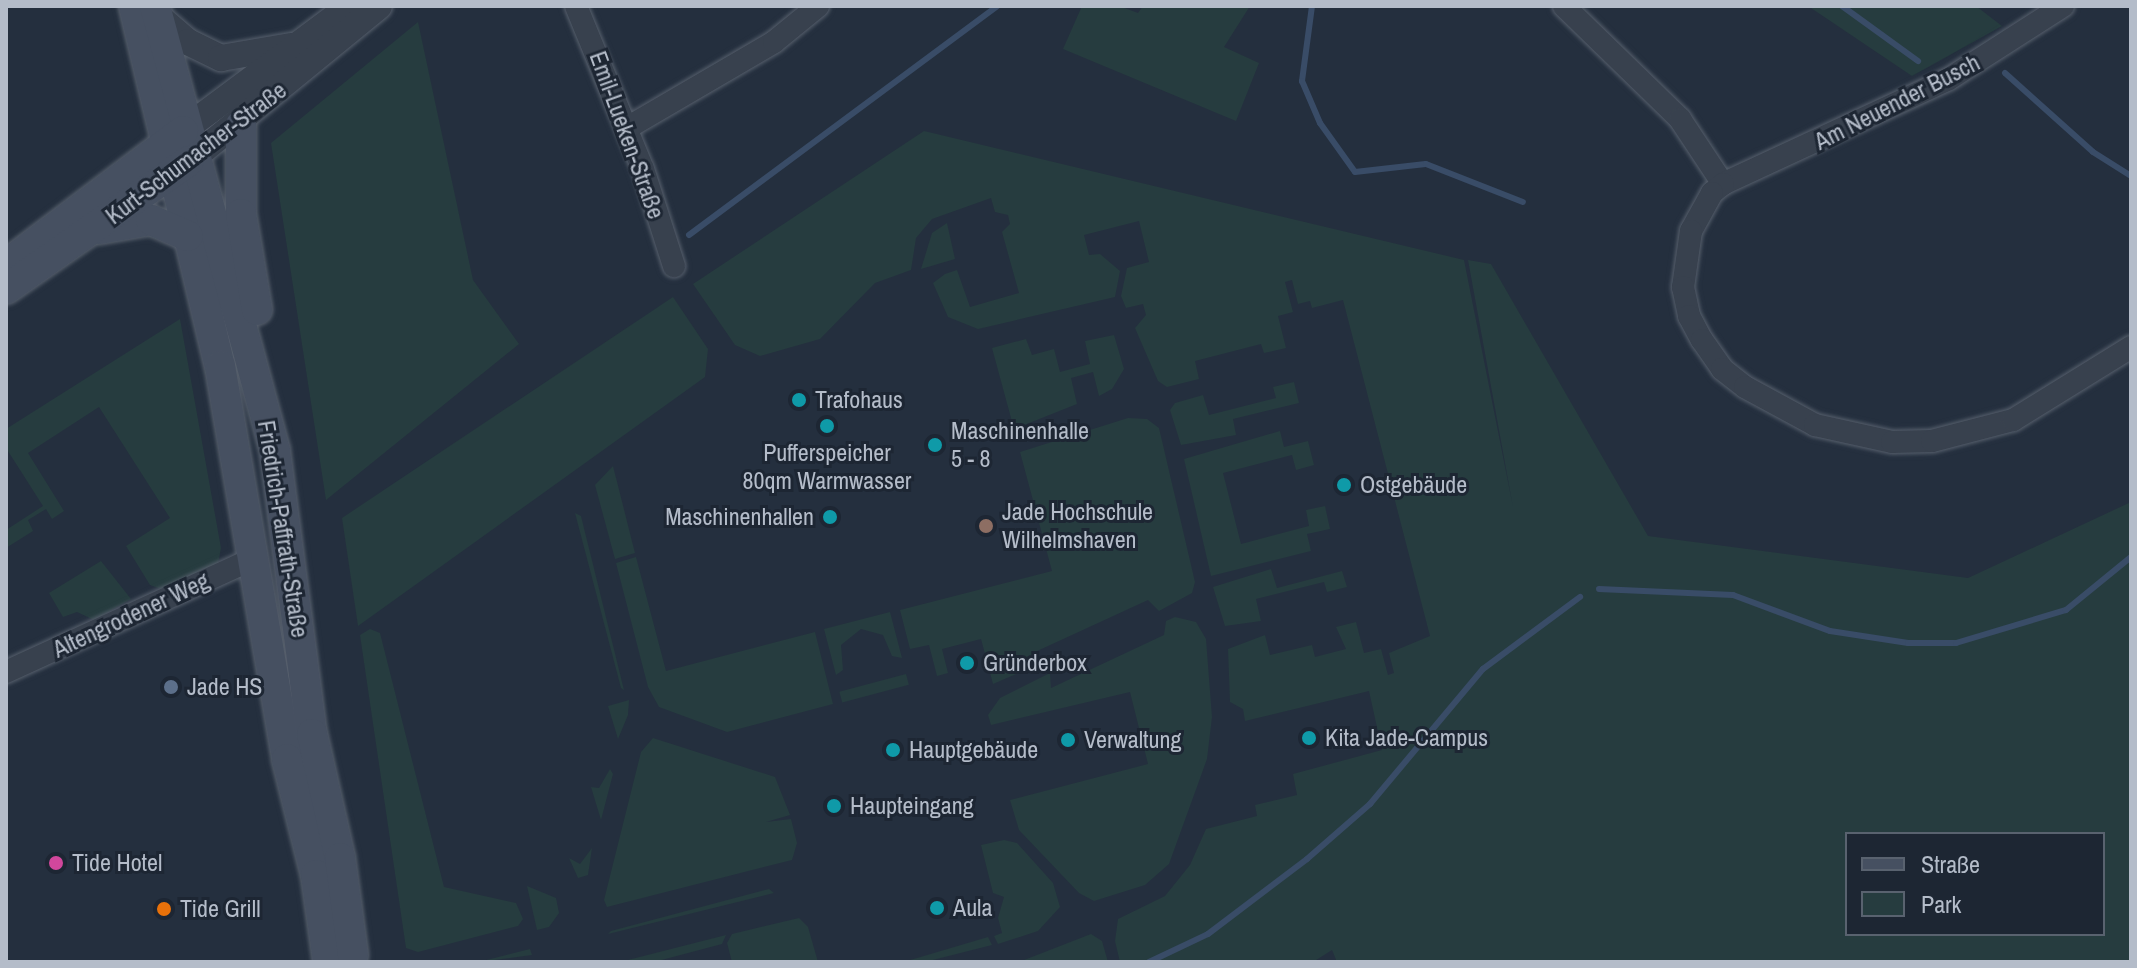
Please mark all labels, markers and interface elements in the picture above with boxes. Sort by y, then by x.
street label: Emil-Lueken-Straße [583,47,671,223]
street label: Am Neuender Busch [1810,48,1984,156]
street label: Kurt-Schumacher-Straße [100,76,292,230]
place label: Trafohaus [815,386,903,414]
marker: Trafohaus [790,391,808,409]
marker: Pufferspeicher 80qm Warmwasser [818,417,836,435]
place label: Maschinenhalle 5 - 8 [951,417,1089,473]
street label: Friedrich-Paffrath-Straße [252,418,314,640]
marker: Maschinenhalle 5 - 8 [926,436,944,454]
place label: Pufferspeicher 80qm Warmwasser [743,439,911,495]
place label: Ostgebäude [1360,471,1467,499]
marker: Ostgebäude [1335,476,1353,494]
place label: Jade Hochschule Wilhelmshaven [1002,498,1153,554]
place label: Maschinenhallen [665,503,814,531]
marker: Maschinenhallen [821,508,839,526]
marker: Jade Hochschule Wilhelmshaven [977,517,995,535]
street label: Altengrodener Weg [48,566,214,664]
place label: Gründerbox [983,649,1087,677]
marker: Gründerbox [958,654,976,672]
place label: Jade HS [187,673,262,701]
marker: Jade HS [162,678,180,696]
place label: Kita Jade-Campus [1325,724,1488,752]
place label: Verwaltung [1084,726,1181,754]
marker: Kita Jade-Campus [1300,729,1318,747]
marker: Verwaltung [1059,731,1077,749]
place label: Hauptgebäude [909,736,1038,764]
marker: Hauptgebäude [884,741,902,759]
place label: Haupteingang [850,792,974,820]
marker: Haupteingang [825,797,843,815]
legend [1845,832,2105,936]
text: Straße [1921,848,1980,880]
place label: Tide Hotel [72,849,162,877]
marker: Tide Hotel [47,854,65,872]
text: Park [1921,888,1961,920]
place label: Aula [953,894,992,922]
place label: Tide Grill [180,895,260,923]
marker: Aula [928,899,946,917]
marker: Tide Grill [155,900,173,918]

